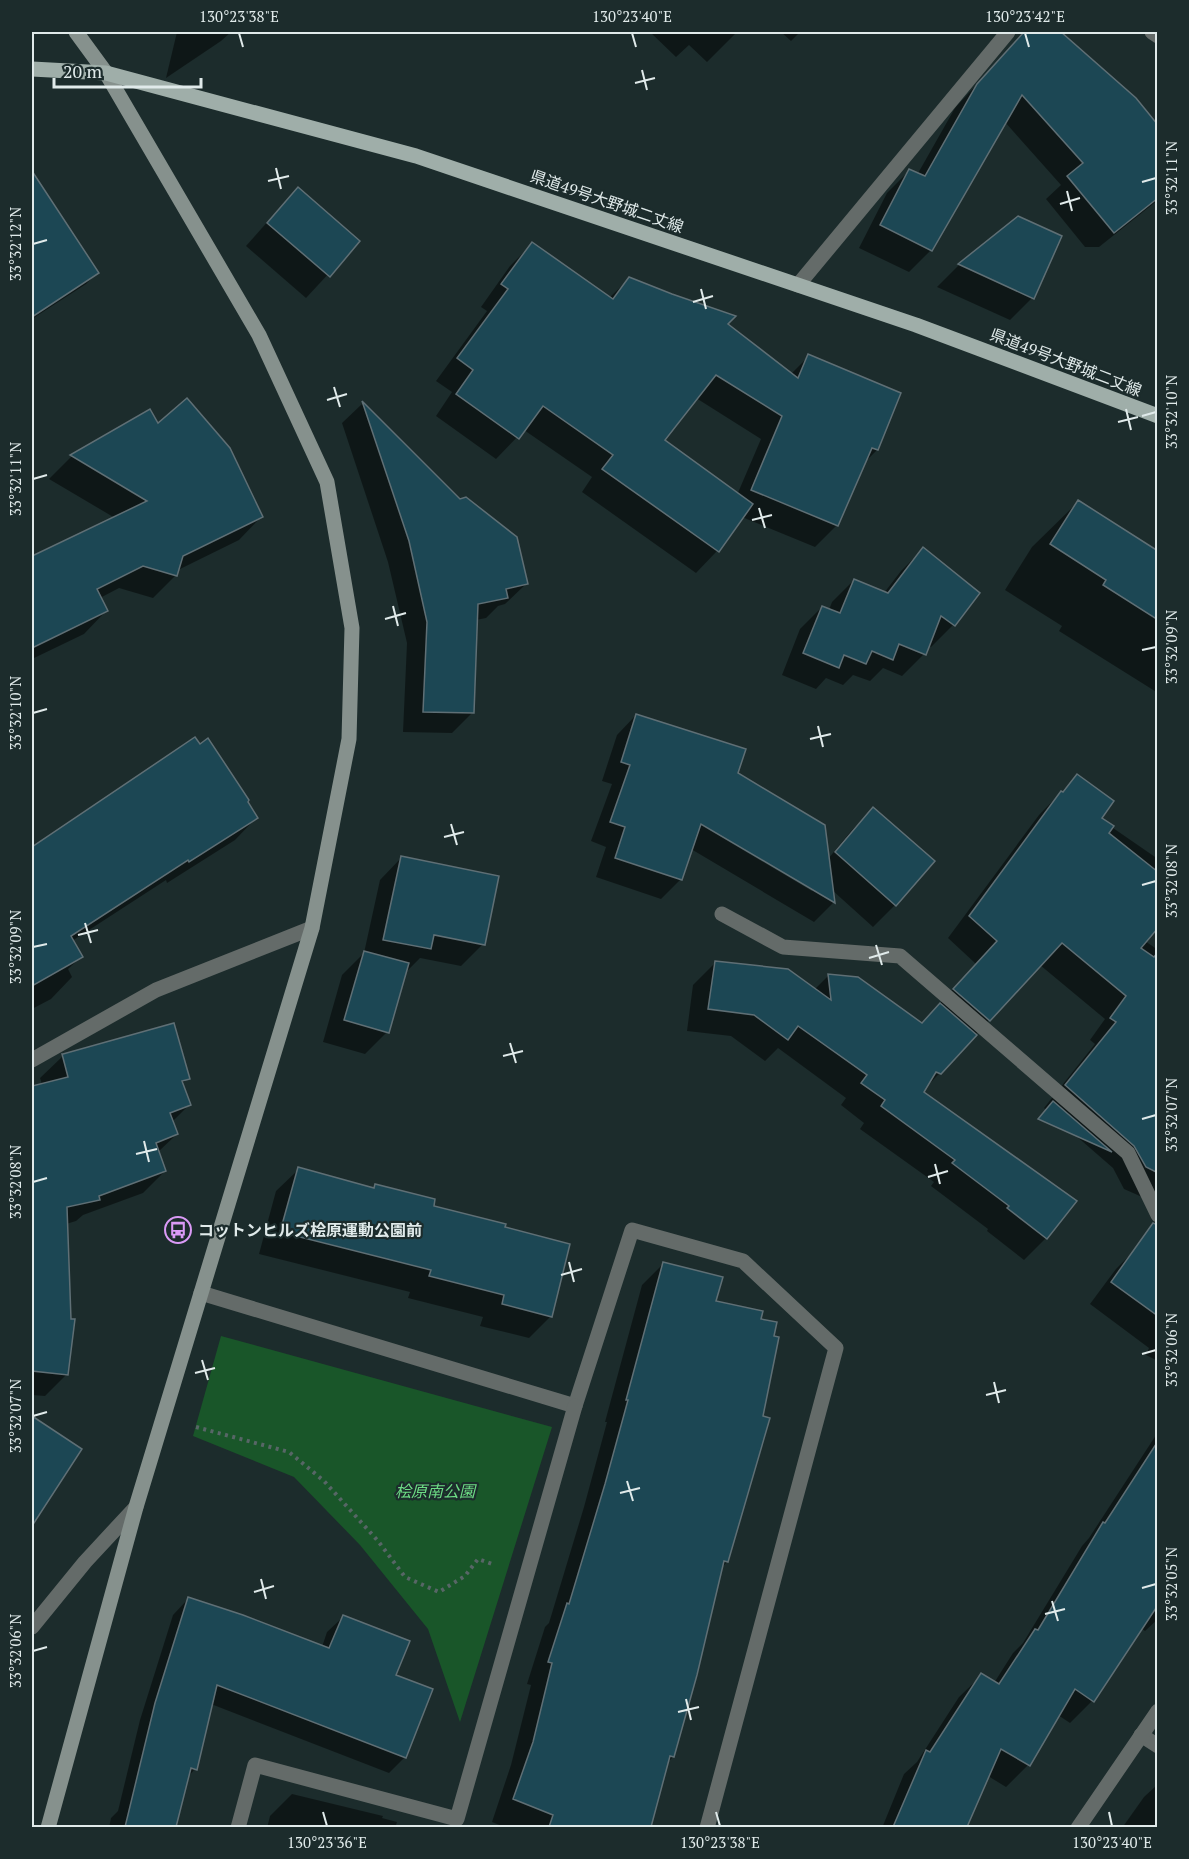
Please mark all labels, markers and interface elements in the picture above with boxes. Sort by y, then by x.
text: 130°23'38"E [199,6,279,26]
text: 130°23'40"E [592,6,672,26]
text: 130°23'42"E [985,6,1065,26]
scale bar [54,51,201,89]
text: 20 m [63,59,103,83]
text: 33°32'11"N [1161,141,1181,215]
street label: 県道49号大野城二丈線 [527,164,687,238]
text: 33°32'12"N [5,207,25,281]
street label: 県道49号大野城二丈線 [987,323,1145,401]
text: 33°32'10"N [1161,375,1181,449]
text: 33°32'11"N [5,442,25,516]
text: 33°32'09"N [1161,610,1181,684]
text: 33°32'10"N [5,676,25,750]
text: 33°32'08"N [1161,844,1181,918]
text: 33°32'09"N [5,910,25,984]
text: 33°32'07"N [1161,1078,1181,1152]
text: 33°32'08"N [5,1145,25,1219]
bus stop icon: コットンヒルズ桧原運動公園前 [163,1215,193,1245]
place label: コットンヒルズ桧原運動公園前 [198,1219,422,1241]
text: 33°32'06"N [1161,1313,1181,1387]
text: 33°32'07"N [5,1379,25,1453]
park label: 桧原南公園 [395,1480,477,1502]
text: 33°32'05"N [1161,1547,1181,1621]
text: 33°32'06"N [5,1614,25,1688]
text: 130°23'36"E [287,1832,367,1852]
text: 130°23'38"E [680,1832,760,1852]
text: 130°23'40"E [1072,1832,1152,1852]

